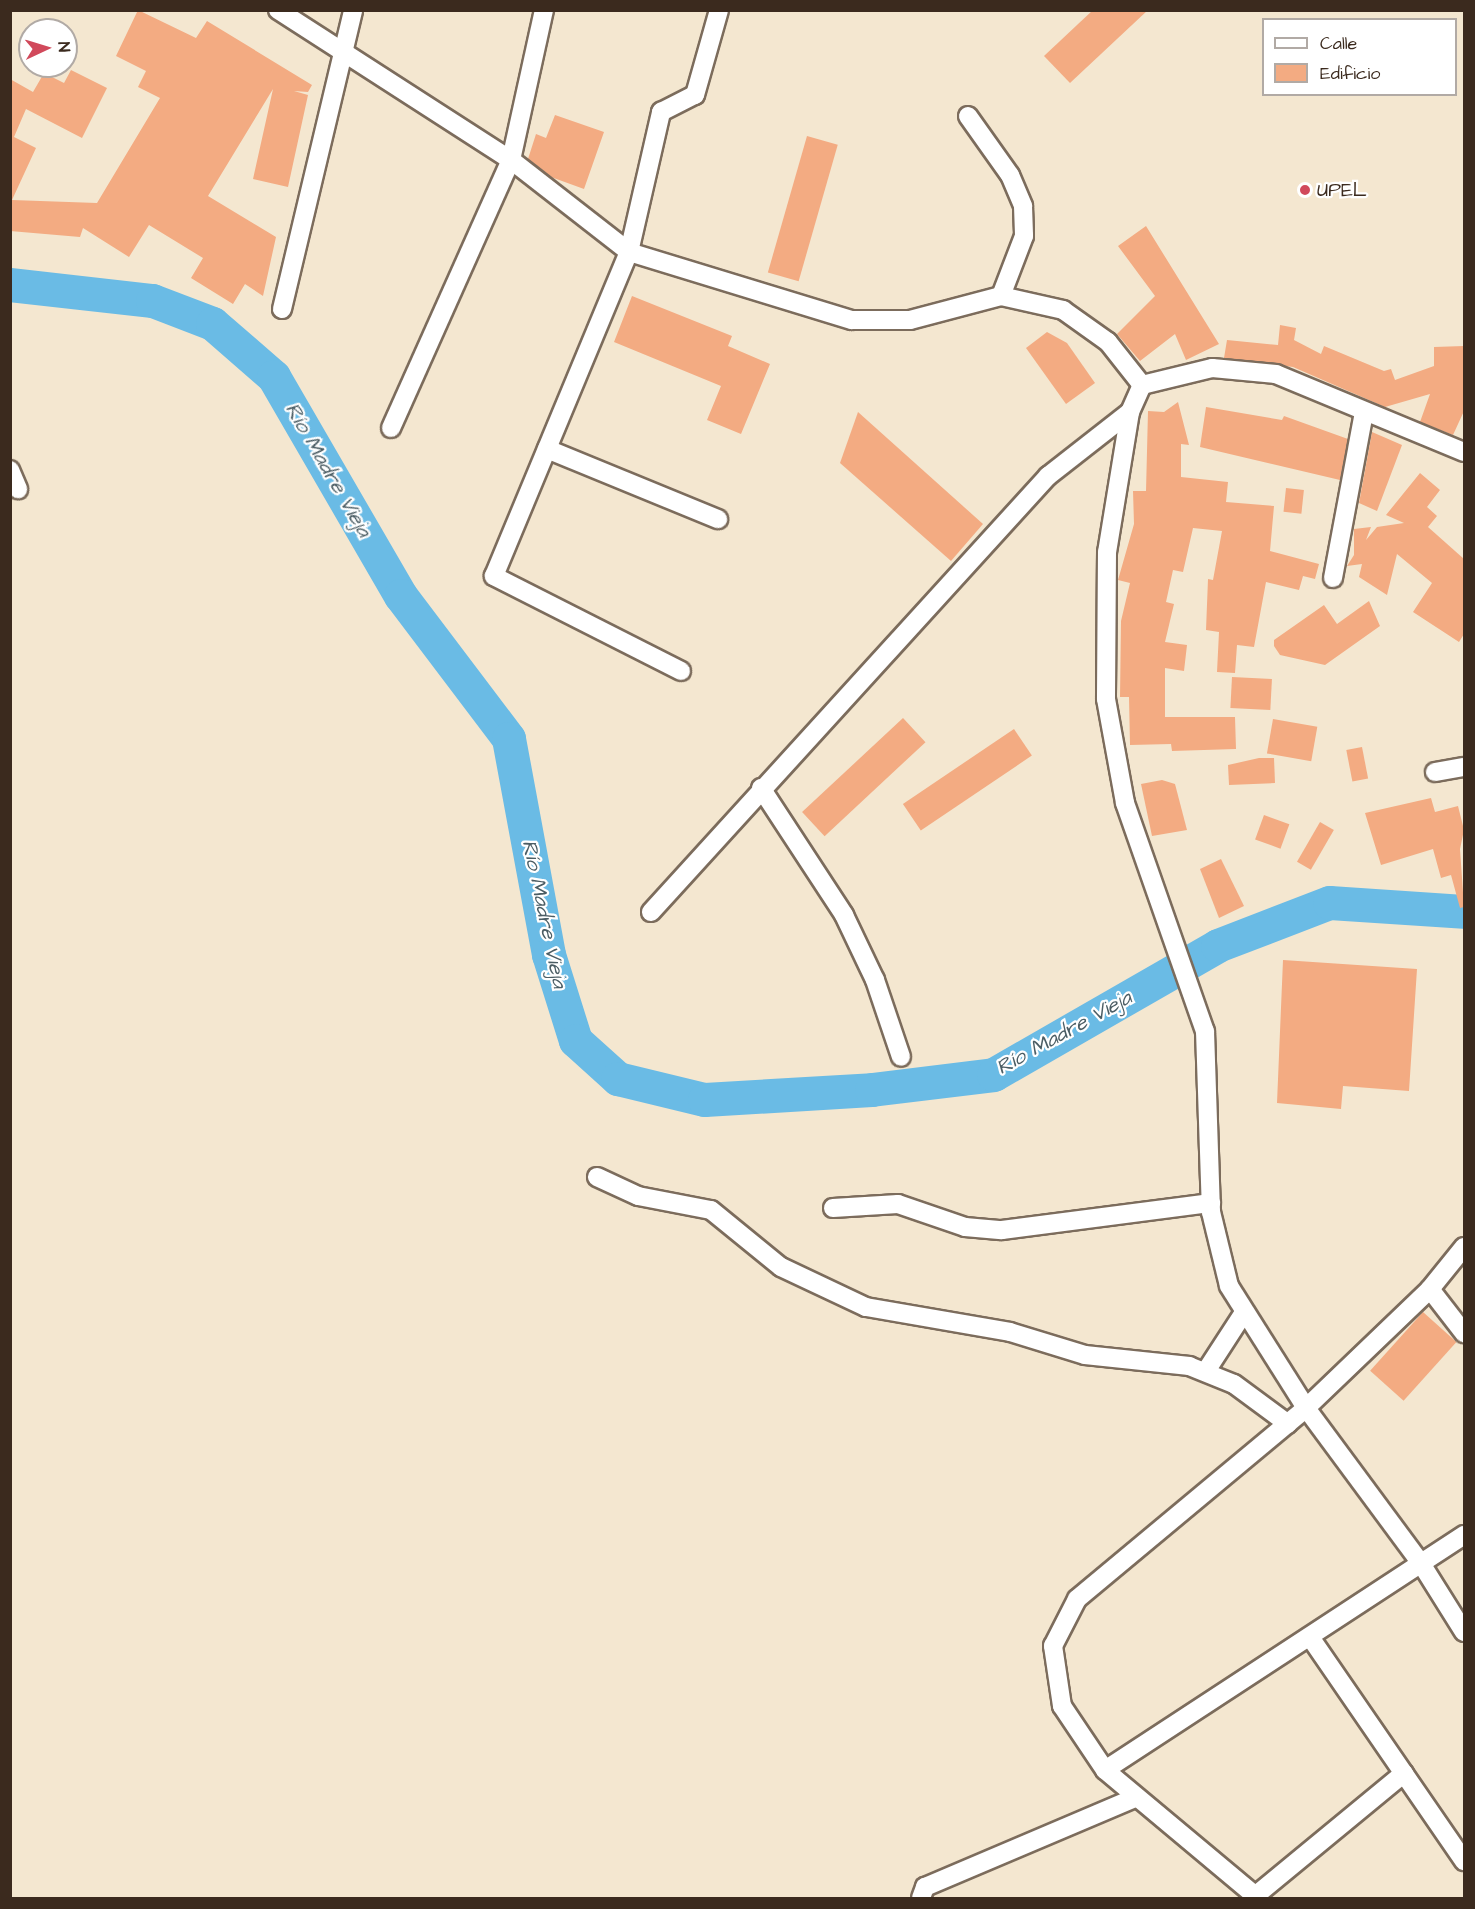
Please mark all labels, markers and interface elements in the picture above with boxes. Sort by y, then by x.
north arrow [18,18,78,78]
legend [1262,18,1457,96]
text: Calle [1320,31,1357,56]
text: N [53,41,75,53]
text: Edificio [1320,61,1380,86]
place label: UPEL [1317,178,1367,202]
marker: UPEL [1298,183,1312,197]
water label: Río Madre Vieja [279,398,377,542]
water label: Río Madre Vieja [516,838,572,990]
water label: Río Madre Vieja [992,985,1136,1081]

